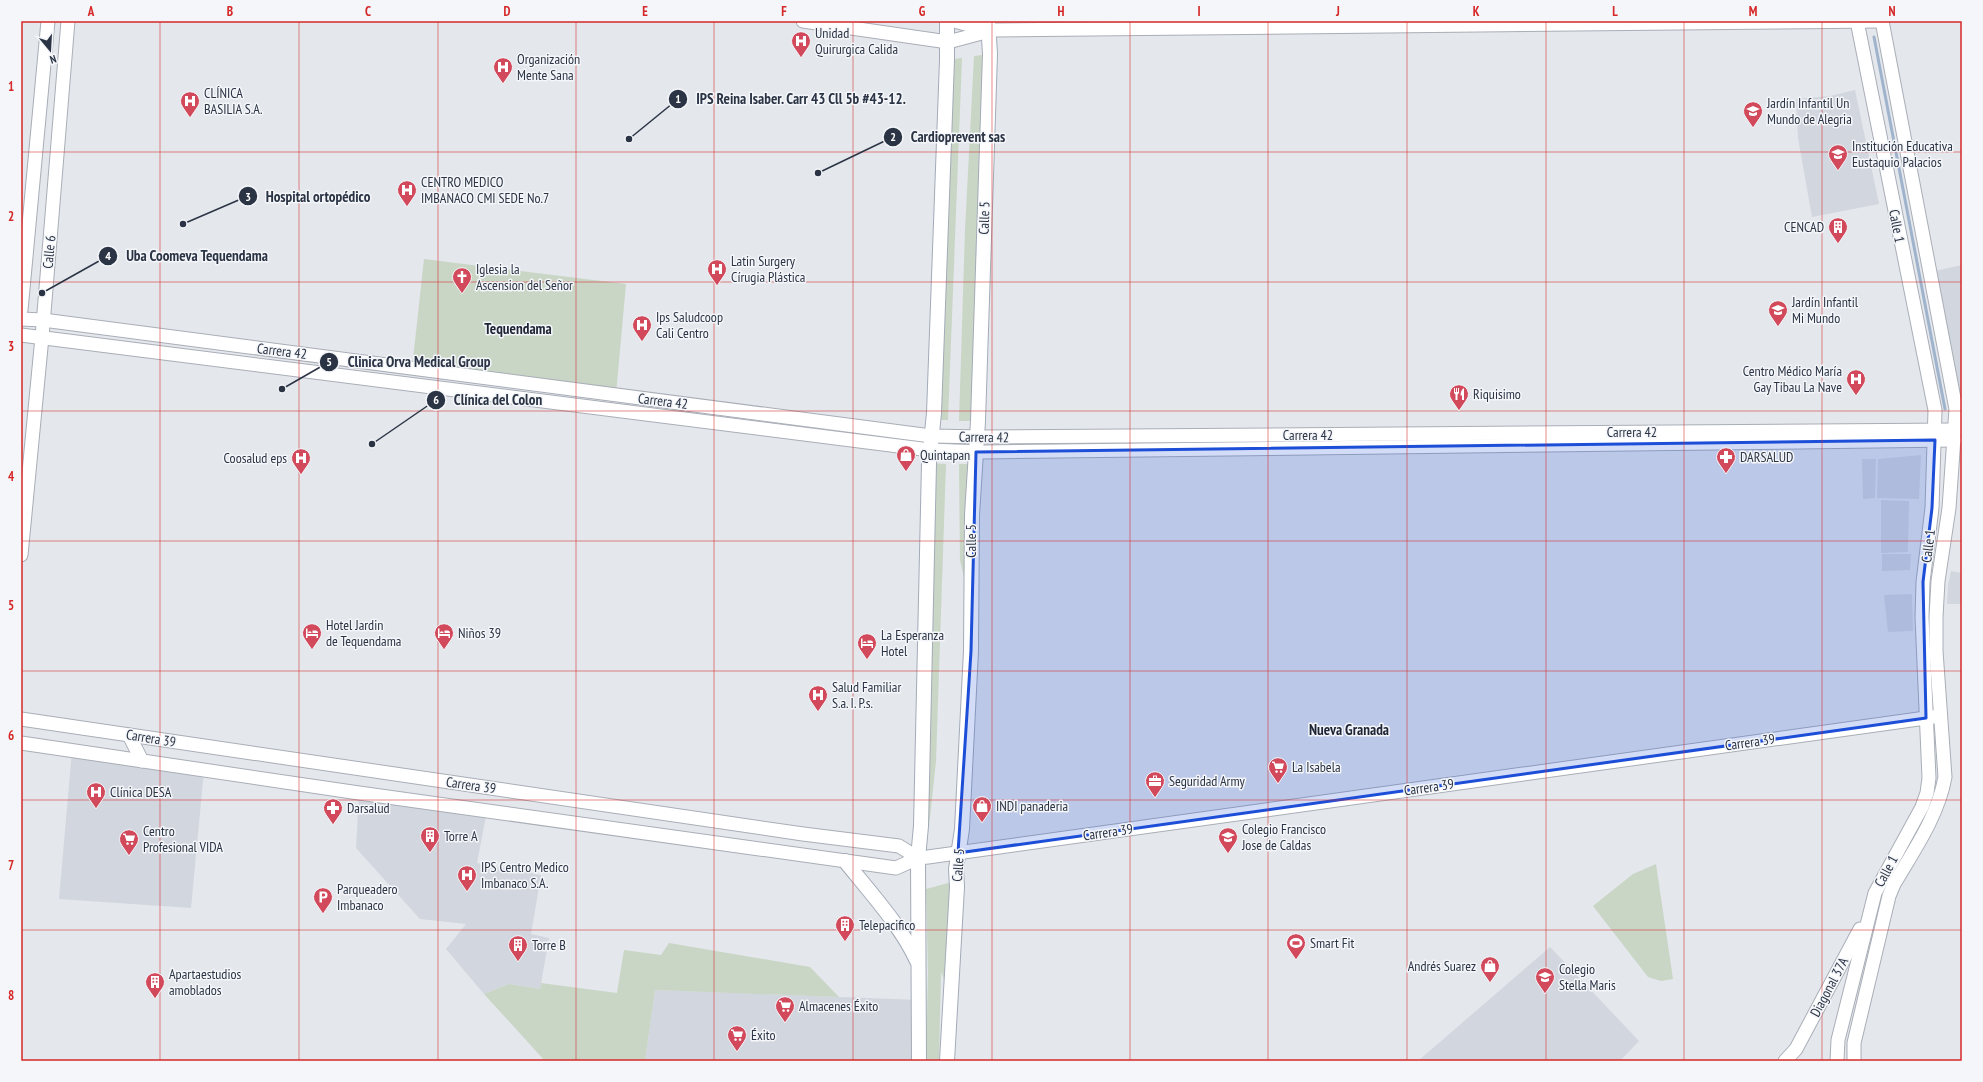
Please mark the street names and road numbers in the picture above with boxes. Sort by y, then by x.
street label: Calle 5 [974,201,994,235]
street label: Calle 1 [1885,208,1909,244]
street label: Calle 6 [39,235,59,269]
street label: Carrera 42 [256,339,308,363]
street label: Carrera 42 [637,389,689,413]
street label: Carrera 42 [1607,423,1657,441]
street label: Carrera 42 [1283,426,1333,444]
street label: Carrera 42 [959,428,1009,446]
street label: Calle 5 [962,524,980,558]
street label: Calle 1 [1917,528,1939,564]
street label: Carrera 39 [125,725,177,751]
street label: Carrera 39 [1724,730,1776,754]
street label: Carrera 39 [445,773,497,797]
street label: Carrera 39 [1403,775,1455,799]
street label: Carrera 39 [1082,820,1134,844]
street label: Calle 5 [948,848,968,882]
street label: Calle 1 [1870,852,1902,890]
street label: Diagonal 37A [1806,954,1852,1020]

